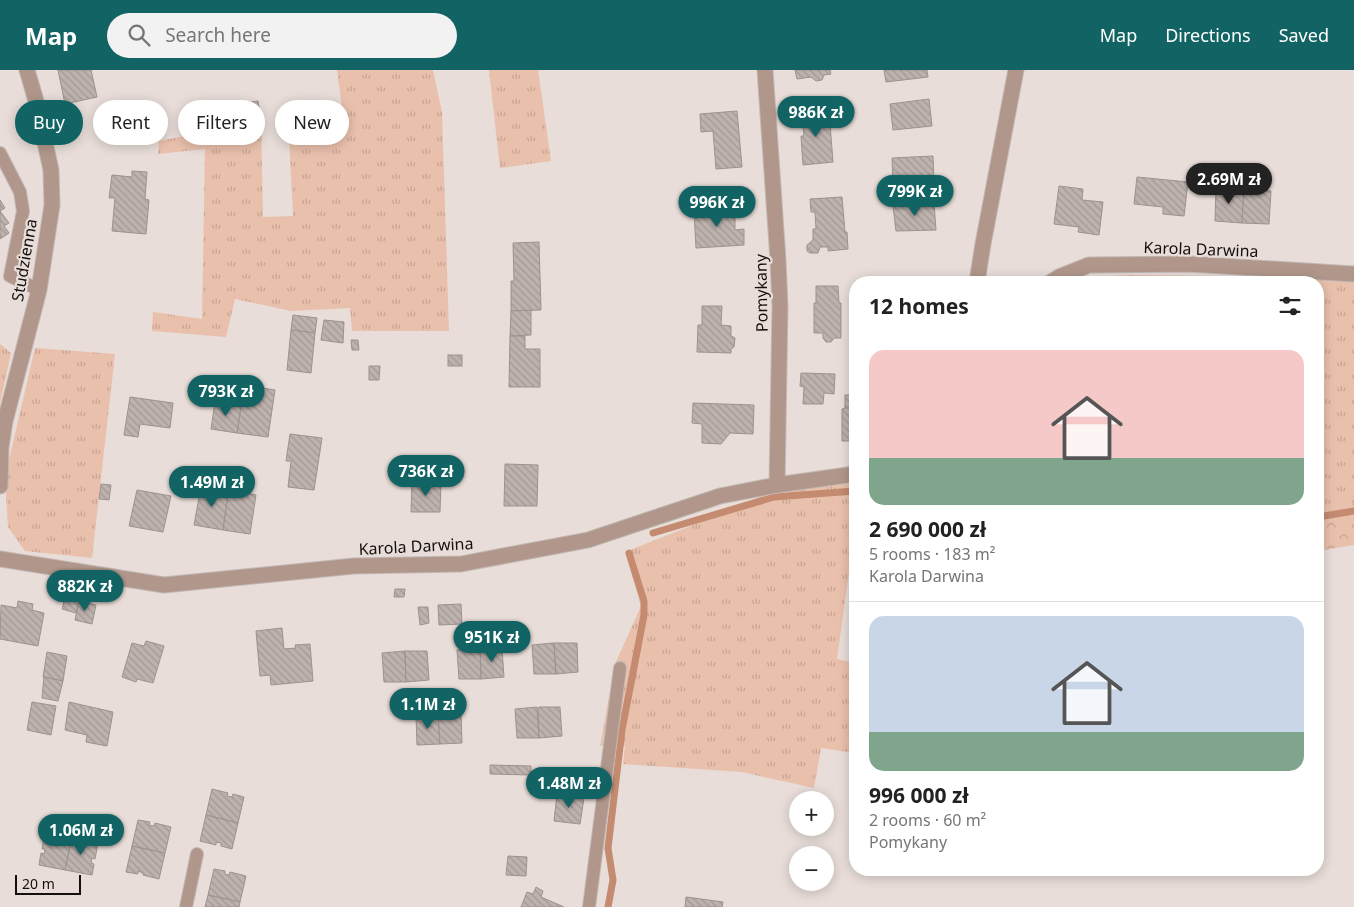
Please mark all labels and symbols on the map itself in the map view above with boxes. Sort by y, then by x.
pin: 986K zł [770,96,862,138]
pin: 2.69M zł [1177,162,1281,205]
pin: 799K zł [869,174,961,217]
pin: 996K zł [671,186,763,228]
street label: Studzienna [6,217,42,303]
street label: Karola Darwina [1143,236,1259,262]
street label: Pomykany [749,253,773,332]
pin: 793K zł [180,374,272,417]
pin: 736K zł [380,454,472,497]
pin: 1.49M zł [160,466,264,508]
street label: Karola Darwina [358,532,474,560]
pin: 882K zł [39,570,131,612]
pin: 951K zł [446,620,538,663]
pin: 1.1M zł [382,688,474,730]
pin: 1.48M zł [517,766,621,809]
pin: 1.06M zł [29,814,133,856]
scale bar [15,872,81,895]

